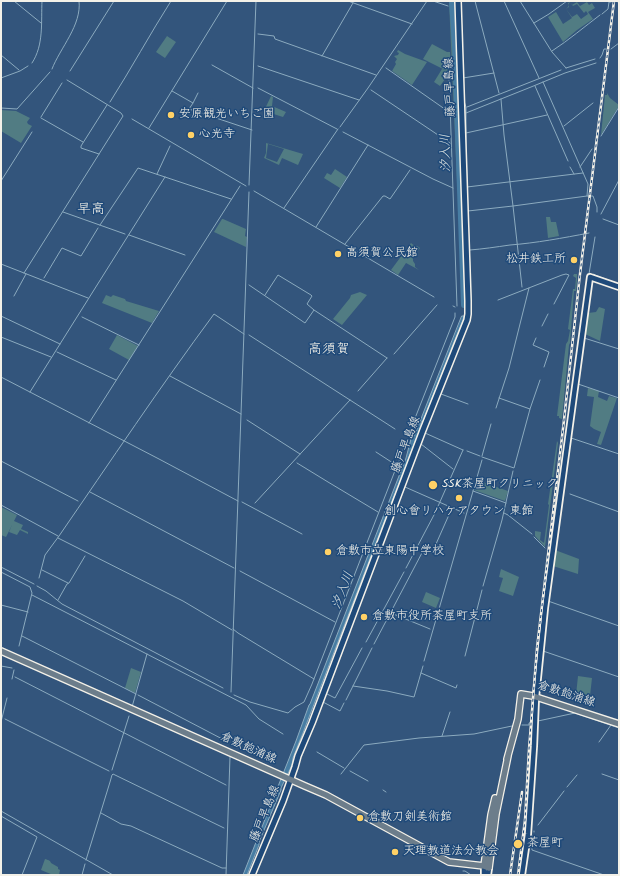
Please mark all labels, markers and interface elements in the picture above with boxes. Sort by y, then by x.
street label: 藤戸早島線 [443,57,459,117]
place label: 安原観光いちご園 [179,108,275,122]
marker: 安原観光いちご園 [166,110,176,120]
place label: 心光寺 [199,128,235,142]
marker: 心光寺 [186,130,196,140]
water label: 汐入川 [439,133,455,173]
district label: 早高 [77,203,105,219]
place label: 高須賀公民館 [346,247,418,261]
marker: 高須賀公民館 [333,249,343,259]
place label: 松井鉄工所 [506,253,566,267]
marker: 松井鉄工所 [569,255,579,265]
district label: 高須賀 [308,343,350,359]
street label: 藤戸早島線 [390,414,424,476]
place label: SSK茶屋町クリニック [442,478,558,492]
marker: SSK茶屋町クリニック [427,479,439,491]
marker: 創心會リハケアタウン 東館 [454,493,464,503]
place label: 創心會リハケアタウン 東館 [385,505,533,519]
place label: 倉敷市立東陽中学校 [336,545,444,559]
marker: 倉敷市立東陽中学校 [323,547,333,557]
water label: 汐入川 [330,570,358,612]
place label: 倉敷市役所茶屋町支所 [372,610,492,624]
marker: 倉敷市役所茶屋町支所 [359,612,369,622]
street label: 倉敷飽浦線 [535,679,597,711]
street label: 倉敷飽浦線 [218,730,278,768]
street label: 藤戸早島線 [248,783,284,845]
place label: 倉敷刀剣美術館 [368,811,452,825]
marker: 倉敷刀剣美術館 [355,813,365,823]
place label: 茶屋町 [527,837,563,851]
marker: 茶屋町 [512,838,524,850]
place label: 天理教道法分教会 [403,845,499,859]
marker: 天理教道法分教会 [390,847,400,857]

